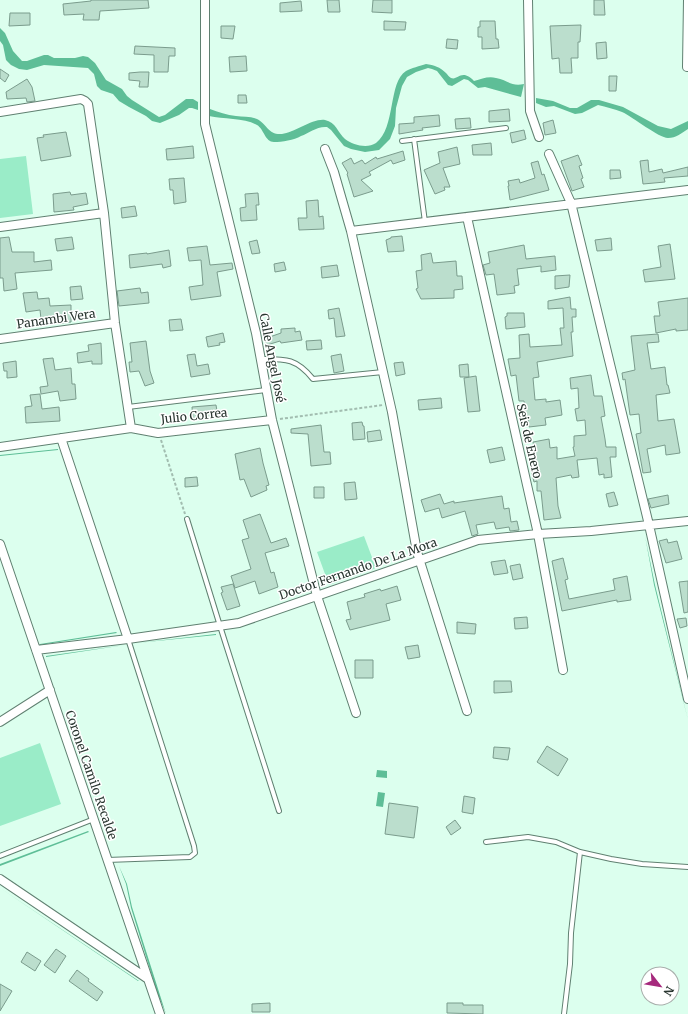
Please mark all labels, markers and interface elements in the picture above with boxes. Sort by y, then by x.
street label: Panambi Vera [16,305,97,331]
street label: Calle Angel José [256,312,288,404]
street label: Seis de Enero [514,402,545,480]
street label: Julio Correa [159,404,228,427]
street label: Doctor Fernando De La Mora [277,534,439,603]
street label: Coronel Camilo Recalde [62,708,121,841]
north arrow [640,966,680,1006]
text: N [660,984,677,999]

